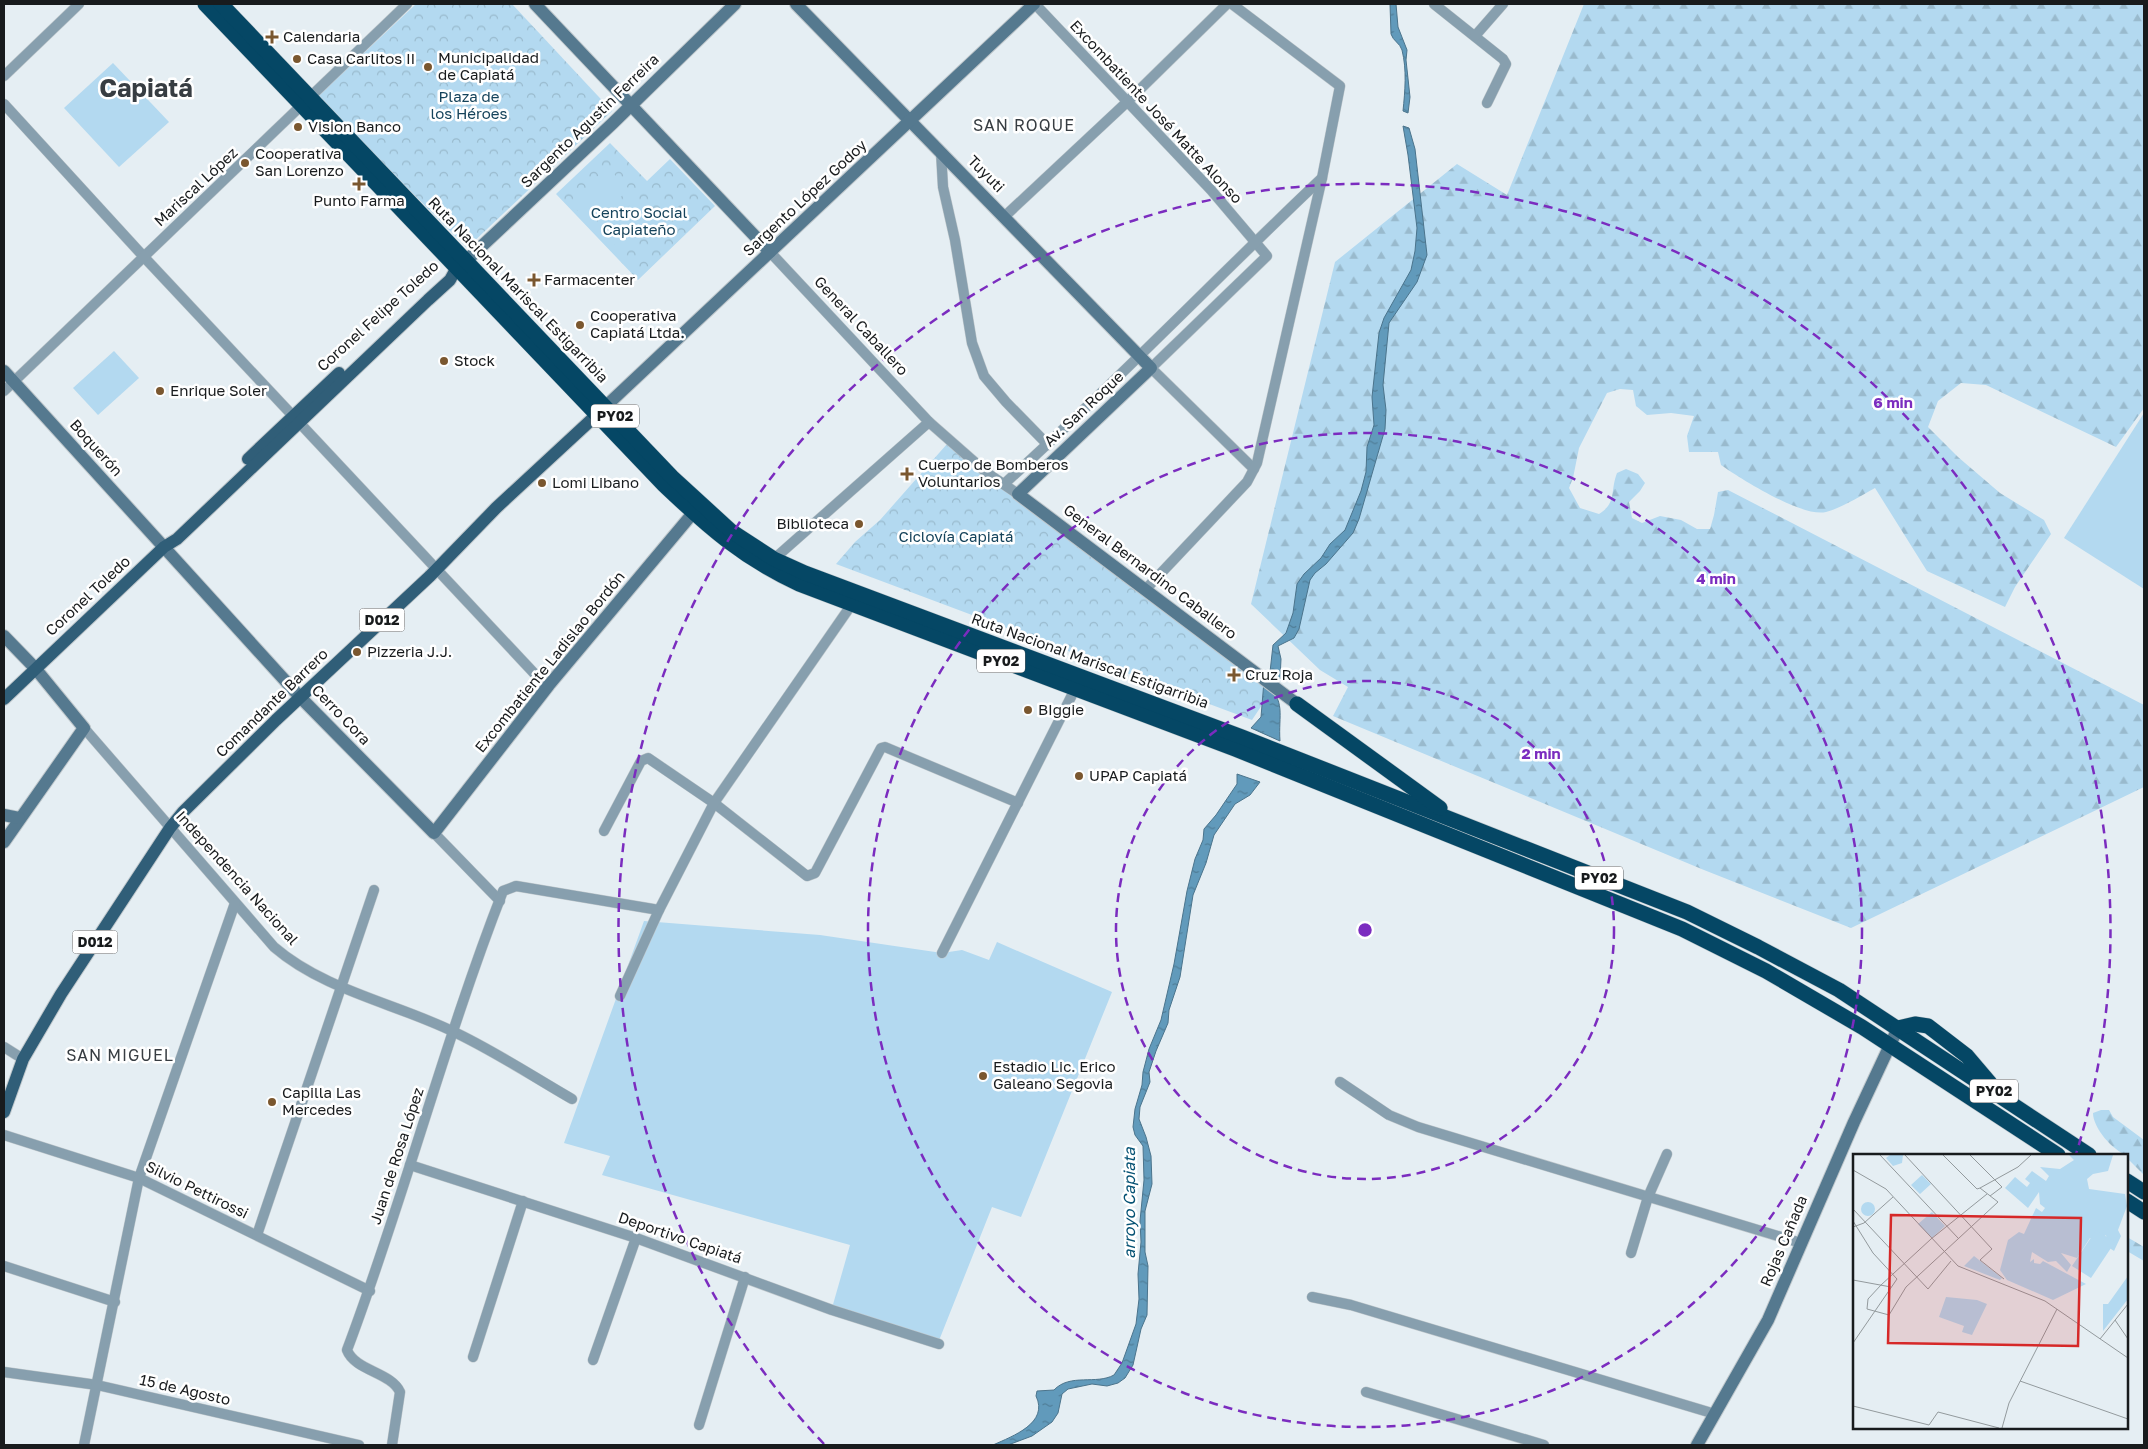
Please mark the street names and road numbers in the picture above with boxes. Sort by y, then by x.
street label: Excombatiente José Matte Alonso [1067,16,1247,207]
street label: Sargento Agustin Ferreira [517,50,662,191]
street label: Sargento López Godoy [739,135,870,259]
street label: Mariscal López [150,143,241,229]
street label: Tuyuti [965,151,1009,195]
street label: Ruta Nacional Mariscal Estigarribia [425,193,612,386]
street label: Coronel Felipe Toledo [313,256,442,374]
street label: General Caballero [811,272,912,379]
street label: Av. San Roque [1040,367,1127,450]
road number: PY02 [591,404,639,428]
street label: Boquerón [67,415,127,479]
street label: General Bernardino Caballero [1060,500,1241,642]
street label: Coronel Toledo [41,552,133,639]
street label: Excombatiente Ladislao Bordón [471,567,628,756]
road number: D012 [360,608,404,632]
street label: Ruta Nacional Mariscal Estigarribia [969,609,1211,711]
street label: Comandante Barrero [212,644,331,760]
road number: PY02 [977,649,1025,672]
street label: Cerro Cora [309,681,375,748]
street label: Independencia Nacional [173,807,303,948]
road number: PY02 [1575,866,1623,890]
road number: D012 [72,930,118,954]
road number: PY02 [1970,1080,2018,1102]
street label: Juan de Rosa López [365,1085,427,1226]
street label: Silvio Pettirossi [143,1156,252,1222]
street label: Rojas Cañada [1756,1192,1810,1289]
street label: Deportivo Capiatá [616,1208,744,1267]
street label: 15 de Agosto [138,1370,232,1408]

